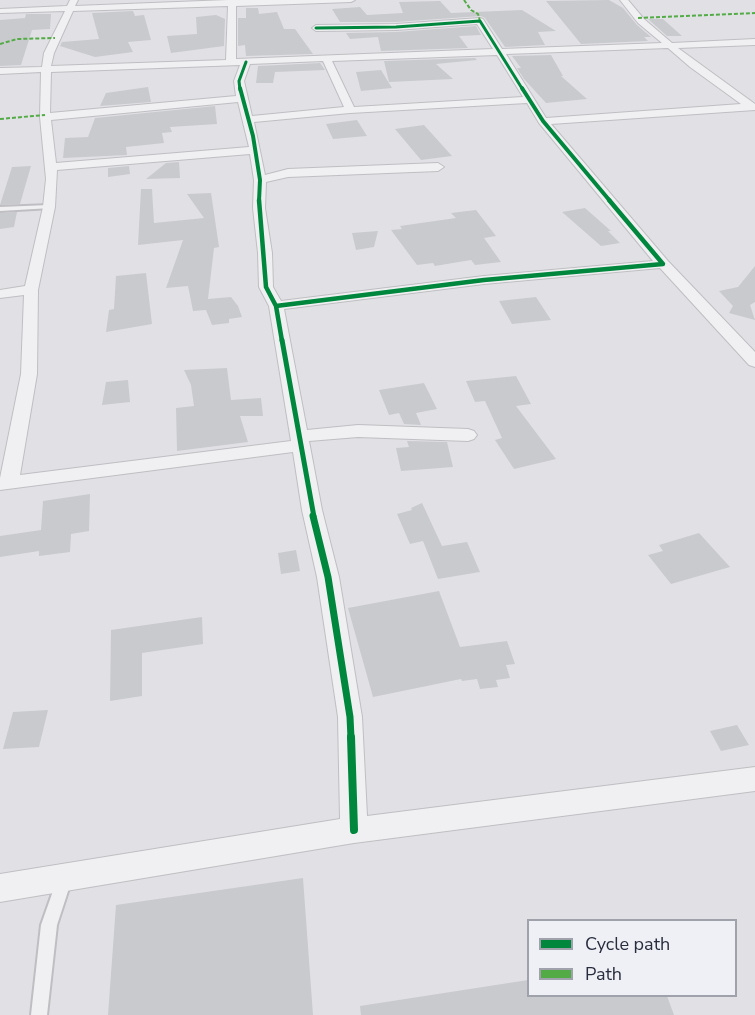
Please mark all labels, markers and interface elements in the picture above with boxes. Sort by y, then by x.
legend [527,919,737,997]
text: Cycle path [585,932,670,956]
text: Path [585,962,622,986]

